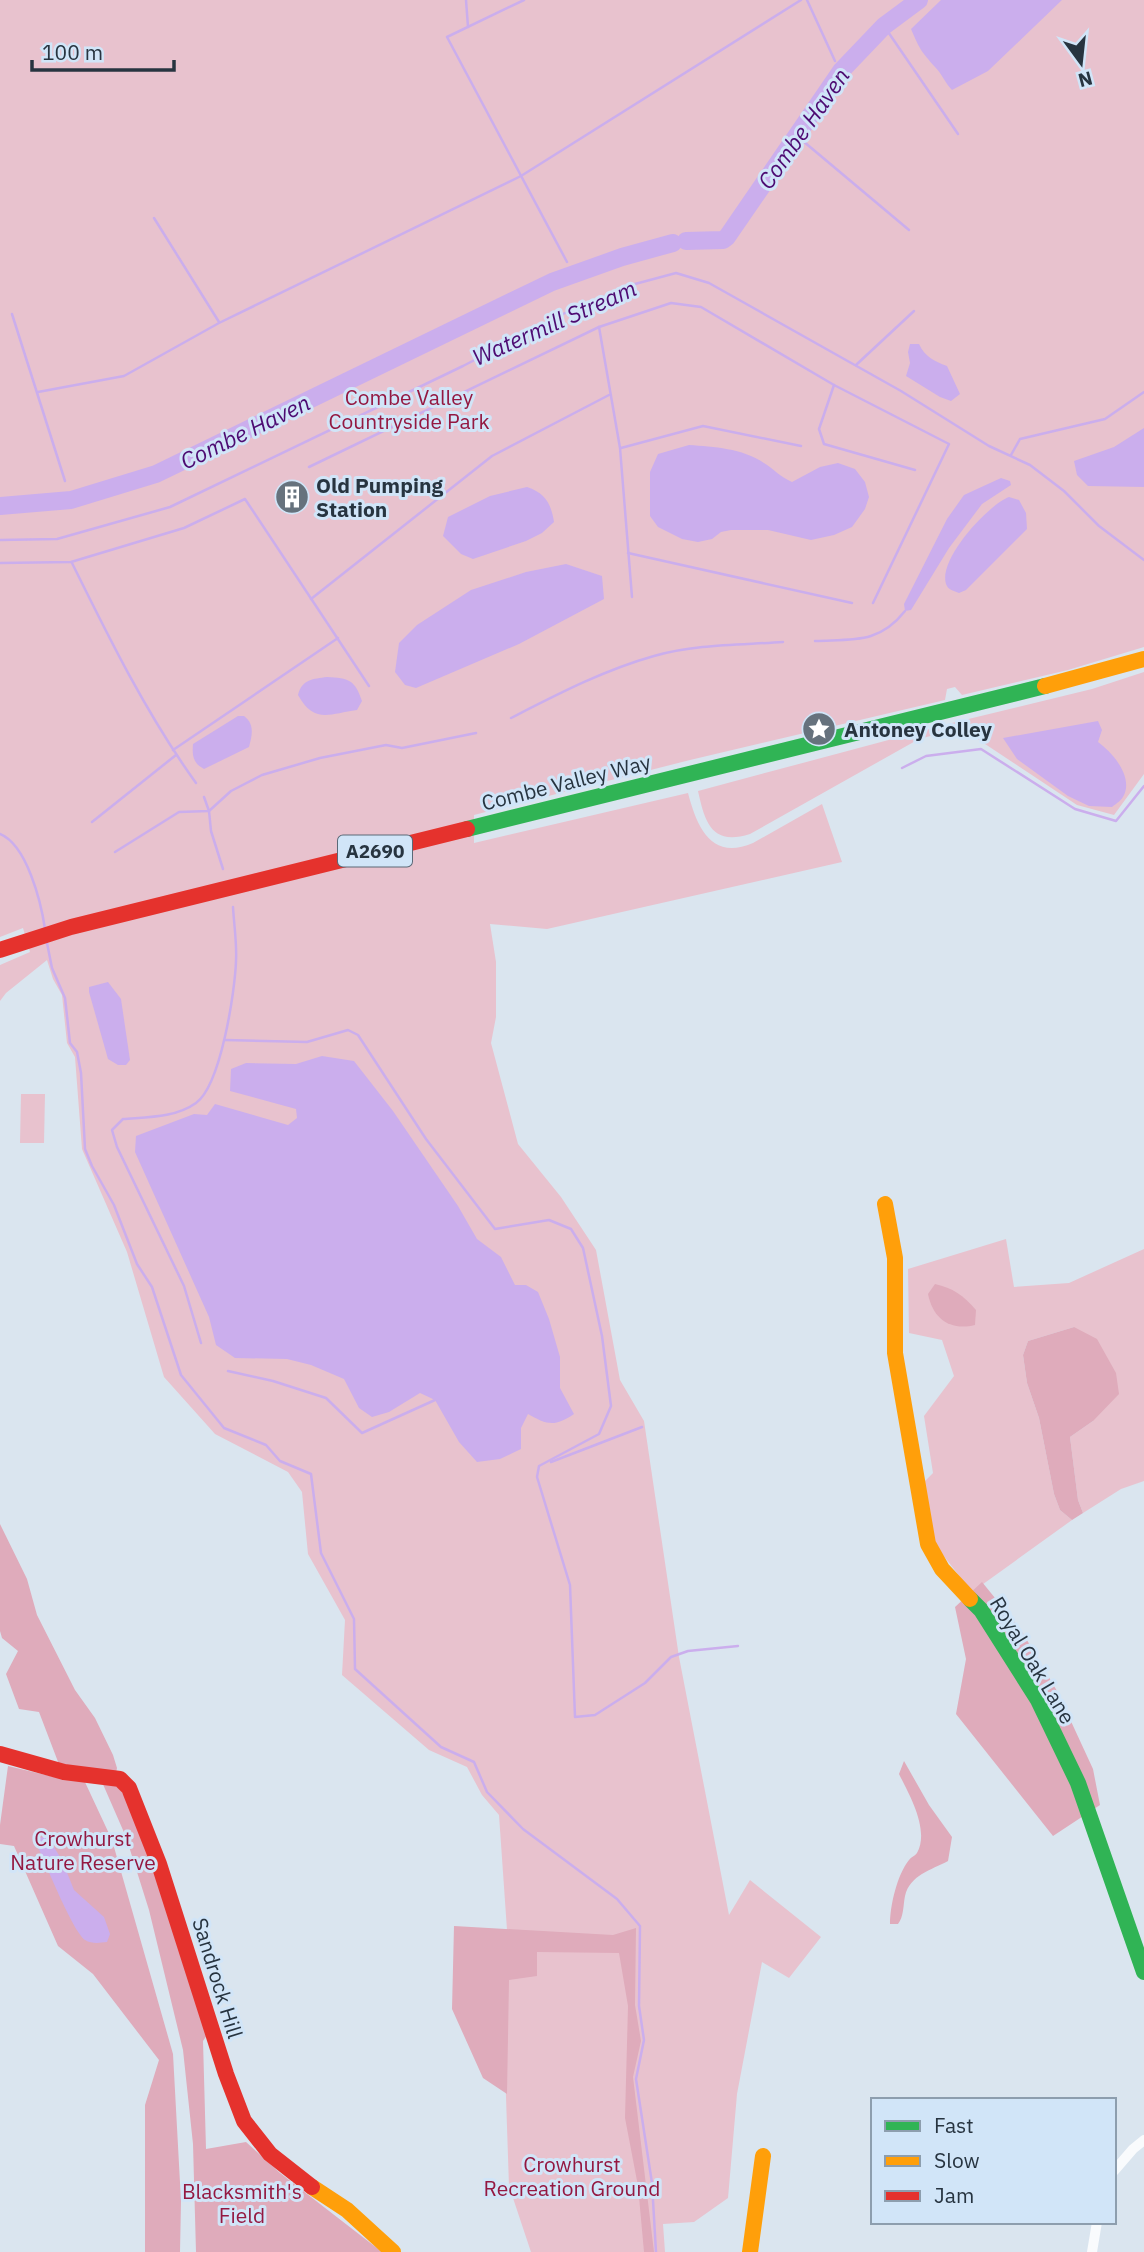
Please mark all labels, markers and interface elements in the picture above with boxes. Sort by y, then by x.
scale bar [32,28,173,72]
north arrow [1046,28,1116,98]
text: 100 m [42,38,103,66]
water label: Combe Haven [750,62,856,194]
text: N [1076,66,1095,93]
water label: Watermill Stream [467,272,641,372]
park label: Combe Valley Countryside Park [329,383,490,435]
water label: Combe Haven [175,387,315,475]
place label: Old Pumping Station [316,471,443,523]
building icon: Old Pumping Station [273,478,311,516]
place icon: Antoney Colley [800,710,838,748]
place label: Antoney Colley [844,715,993,743]
street label: Combe Valley Way [478,747,654,817]
road number: A2690 [338,836,412,866]
street label: Royal Oak Lane [984,1591,1082,1729]
park label: Crowhurst Nature Reserve [10,1824,156,1876]
street label: Sandrock Hill [186,1914,250,2042]
legend [871,2098,1116,2224]
text: Fast [934,2111,974,2139]
text: Slow [934,2146,980,2174]
park label: Crowhurst Recreation Ground [484,2150,660,2202]
park label: Blacksmith's Field [182,2177,302,2229]
text: Jam [934,2181,974,2209]

